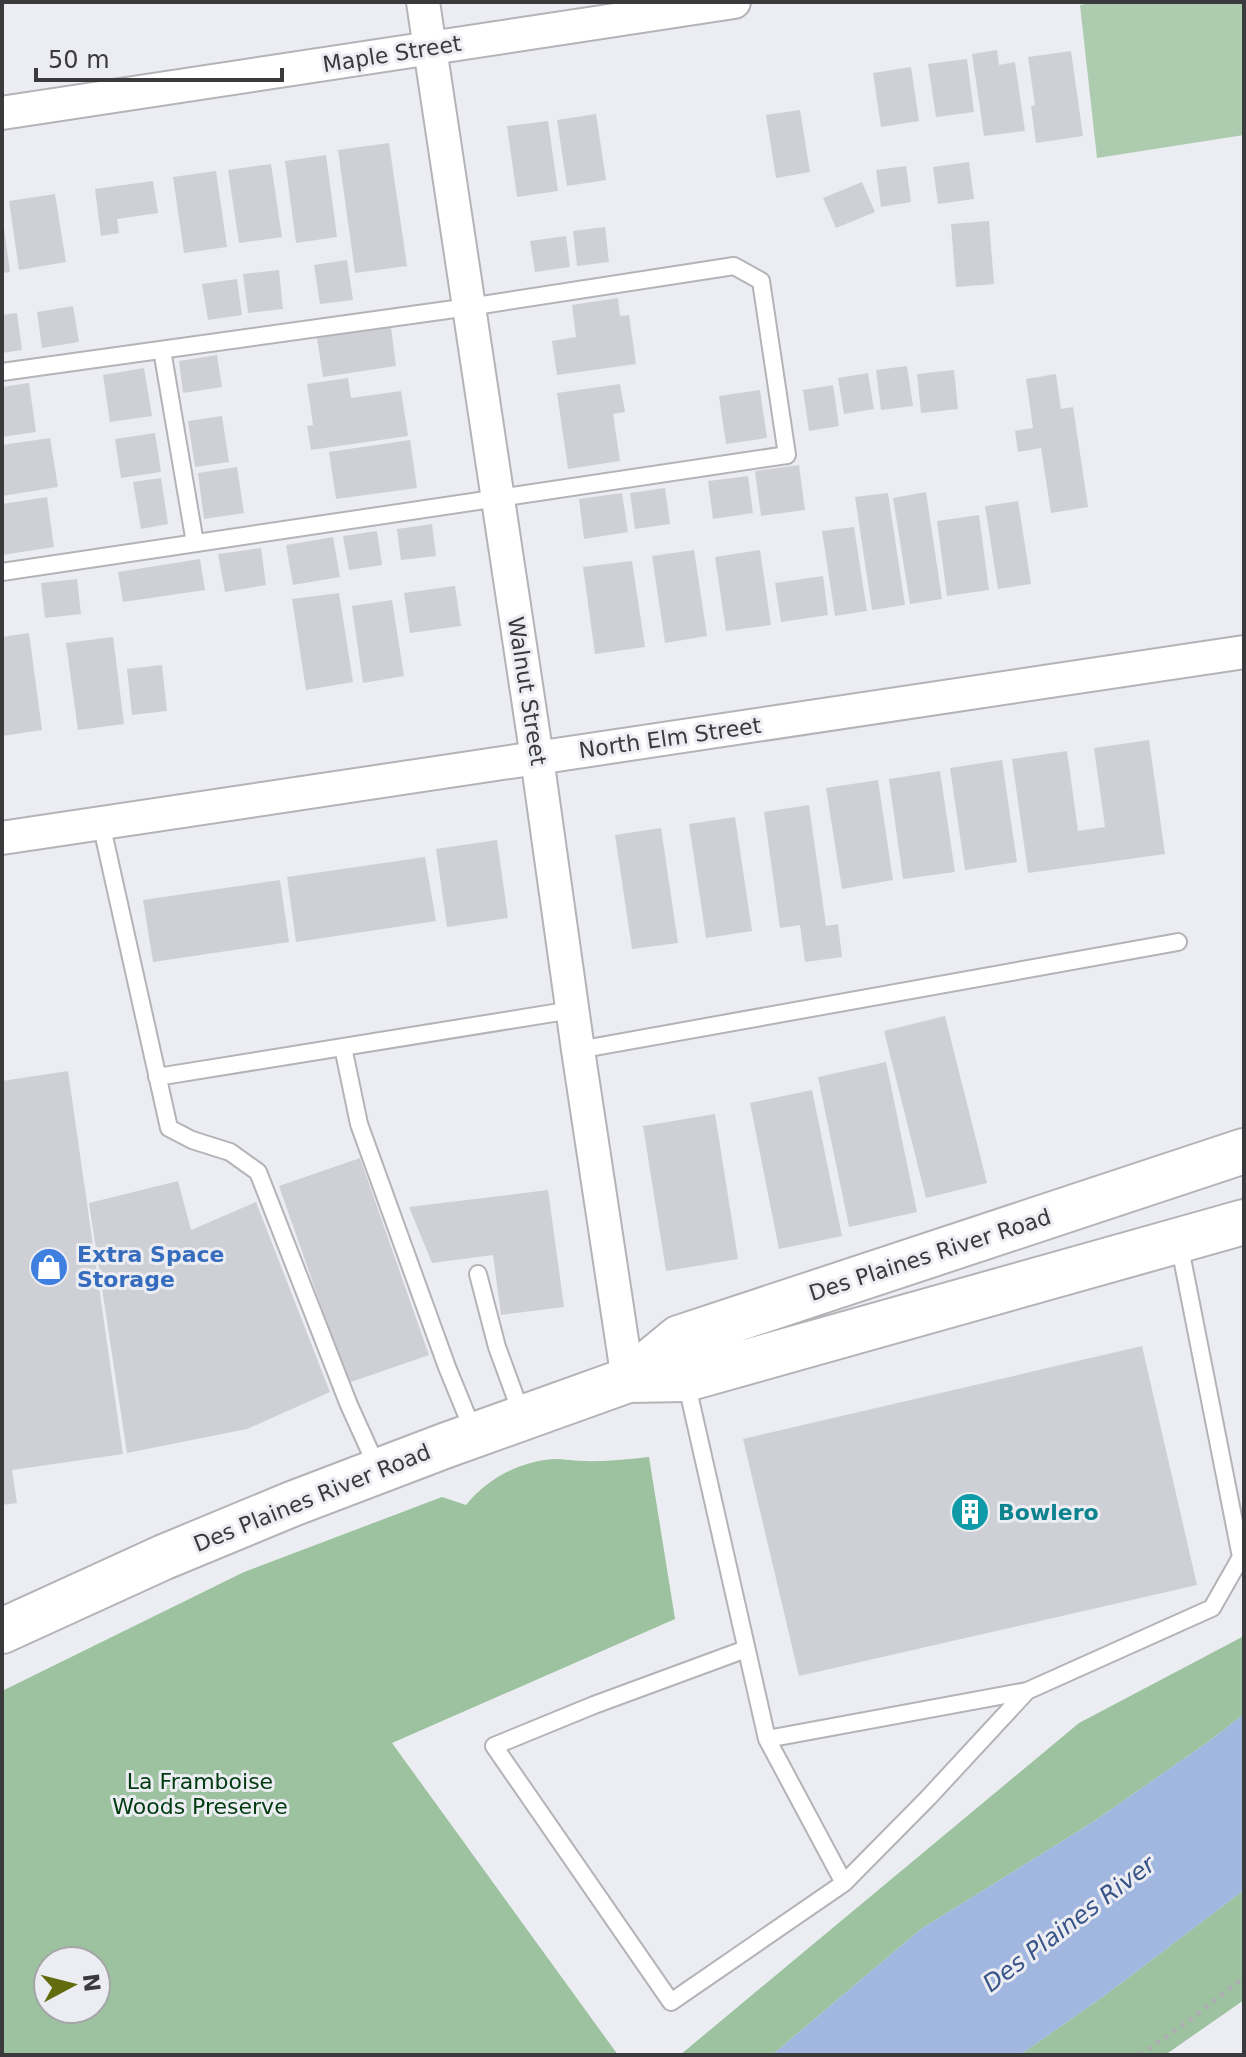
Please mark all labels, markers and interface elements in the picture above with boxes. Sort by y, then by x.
street label: Maple Street [321,31,463,77]
scale bar [36,32,282,82]
text: 50 m [48,46,110,74]
street label: Walnut Street [503,615,551,768]
street label: North Elm Street [577,713,763,763]
street label: Des Plaines River Road [806,1204,1054,1306]
place label: Extra Space Storage [77,1242,225,1292]
shop icon: Extra Space Storage [28,1246,70,1288]
street label: Des Plaines River Road [190,1439,434,1557]
building icon: Bowlero [949,1491,991,1533]
place label: Bowlero [998,1500,1099,1525]
park label: La Framboise Woods Preserve [112,1769,288,1819]
water label: Des Plaines River [977,1849,1162,1998]
north arrow [32,1945,112,2025]
text: N [78,1972,105,1993]

